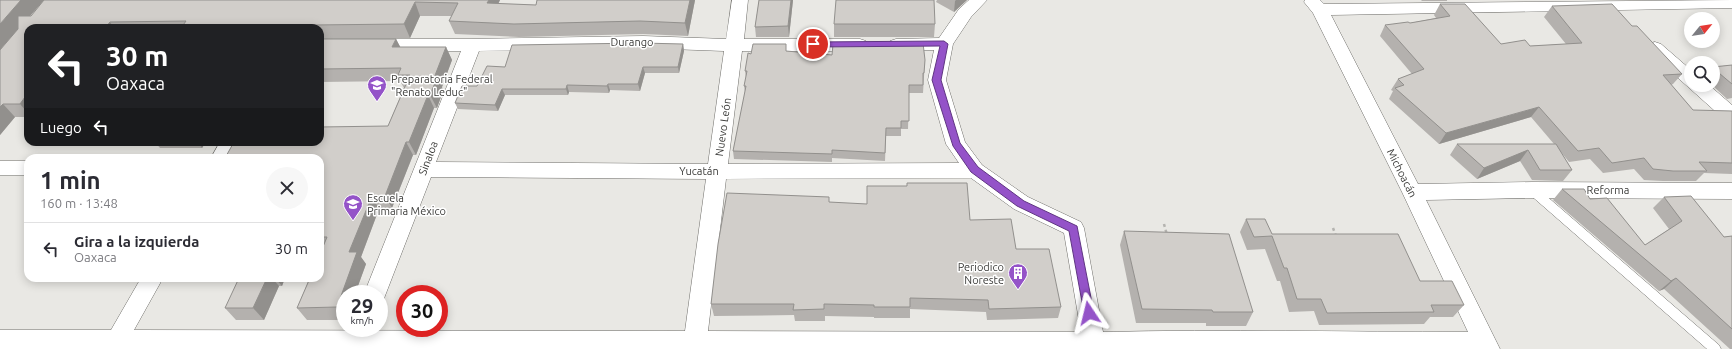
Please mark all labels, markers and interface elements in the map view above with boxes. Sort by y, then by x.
north arrow [1684,12,1720,48]
map controls [1684,12,1720,92]
pin [796,27,830,61]
icon: arrive [802,33,824,55]
street label: Durango [611,36,653,48]
icon: left [40,40,92,92]
text: 30 m [106,40,168,71]
button: search [1684,56,1720,92]
text: Oaxaca [106,73,165,93]
place label: Preparatoria Federal "Renato Leduc" [391,73,493,98]
school or university icon: Preparatoria Federal "Renato Leduc" [366,74,388,102]
street label: Nuevo León [713,97,733,157]
icon: left [90,116,112,138]
text: Luego [40,119,82,136]
street label: Sinaloa [416,139,440,177]
street label: Michoacán [1385,147,1419,199]
street label: Yucatán [679,165,719,177]
text: 1 min [40,167,101,194]
button: close [266,167,308,209]
street label: Reforma [1587,184,1629,196]
place label: Escuela Primaria México [367,192,446,217]
school or university icon: Escuela Primaria México [342,193,364,221]
text: 160 m · 13:48 [40,196,118,210]
text: Gira a la izquierda [74,233,200,250]
icon: left [40,238,62,260]
text: 30 m [275,240,308,257]
text: Oaxaca [74,250,117,264]
place label: Periodico Noreste [958,261,1004,286]
building icon: Periodico Noreste [1007,262,1029,290]
speed limit sign: 30 [396,285,448,337]
position arrow [1068,292,1110,334]
text: 29 [351,294,373,317]
text: km/h [350,315,374,326]

